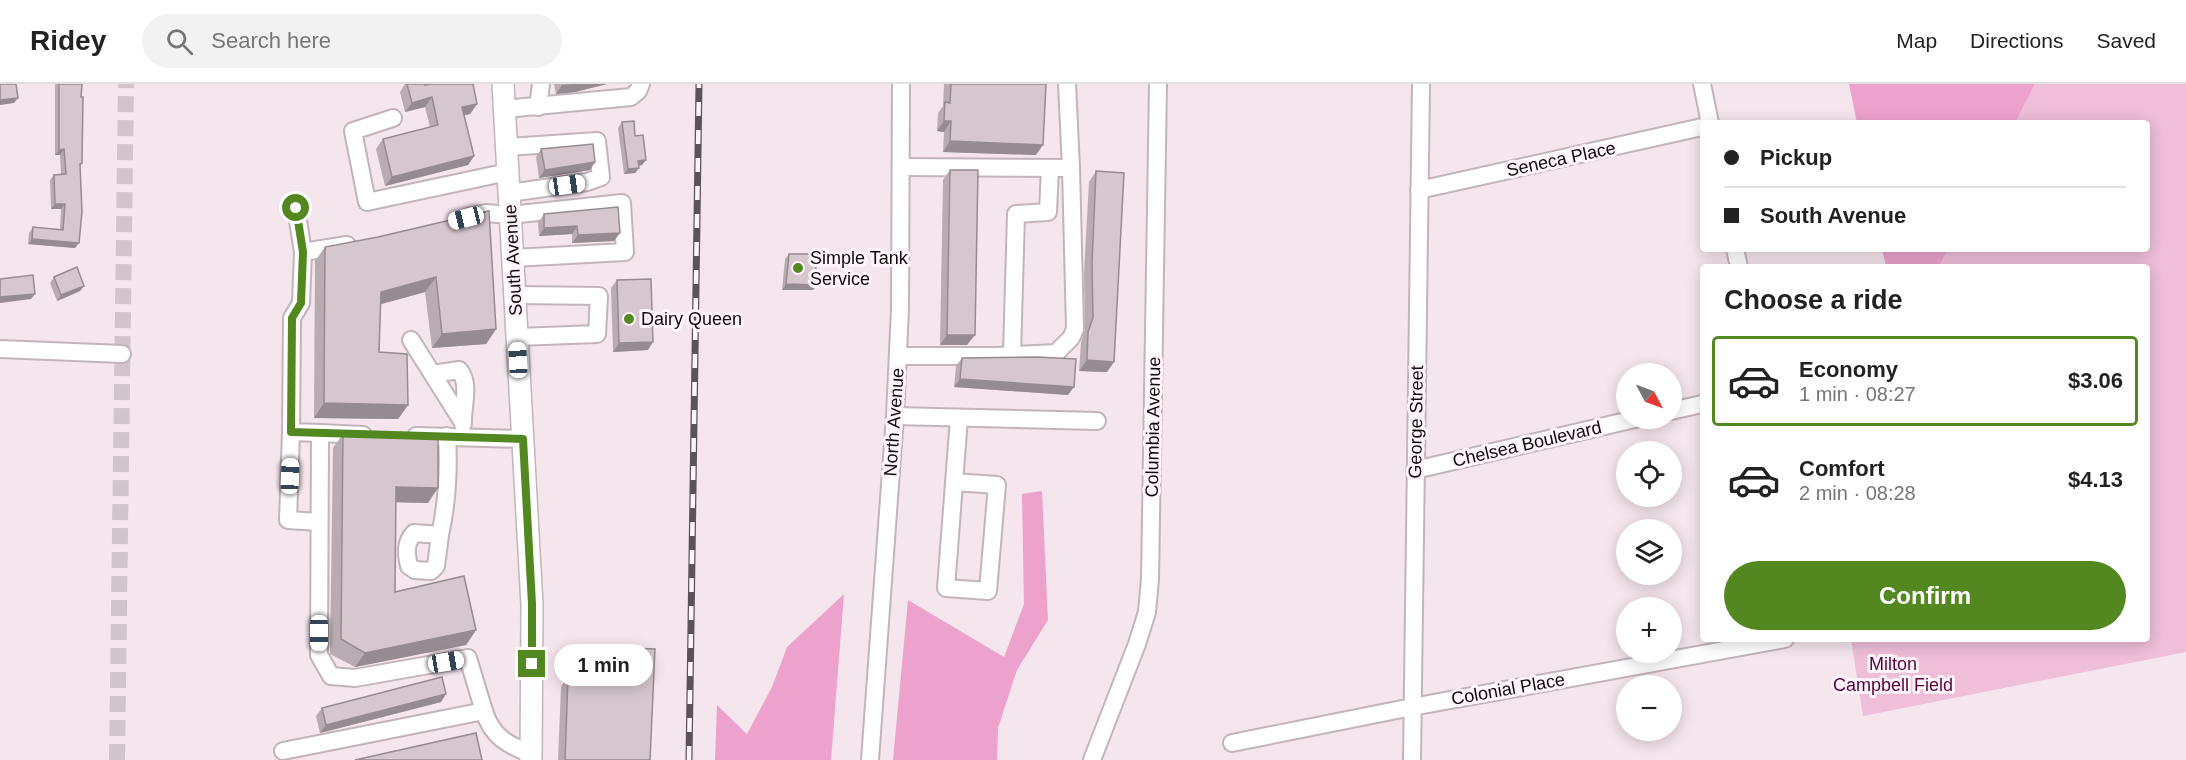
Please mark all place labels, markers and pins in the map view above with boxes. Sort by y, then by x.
place label: Simple Tank Service [810,248,909,289]
marker: Simple Tank Service [791,261,805,275]
place label: Dairy Queen [641,309,742,329]
marker: Dairy Queen [622,312,636,326]

